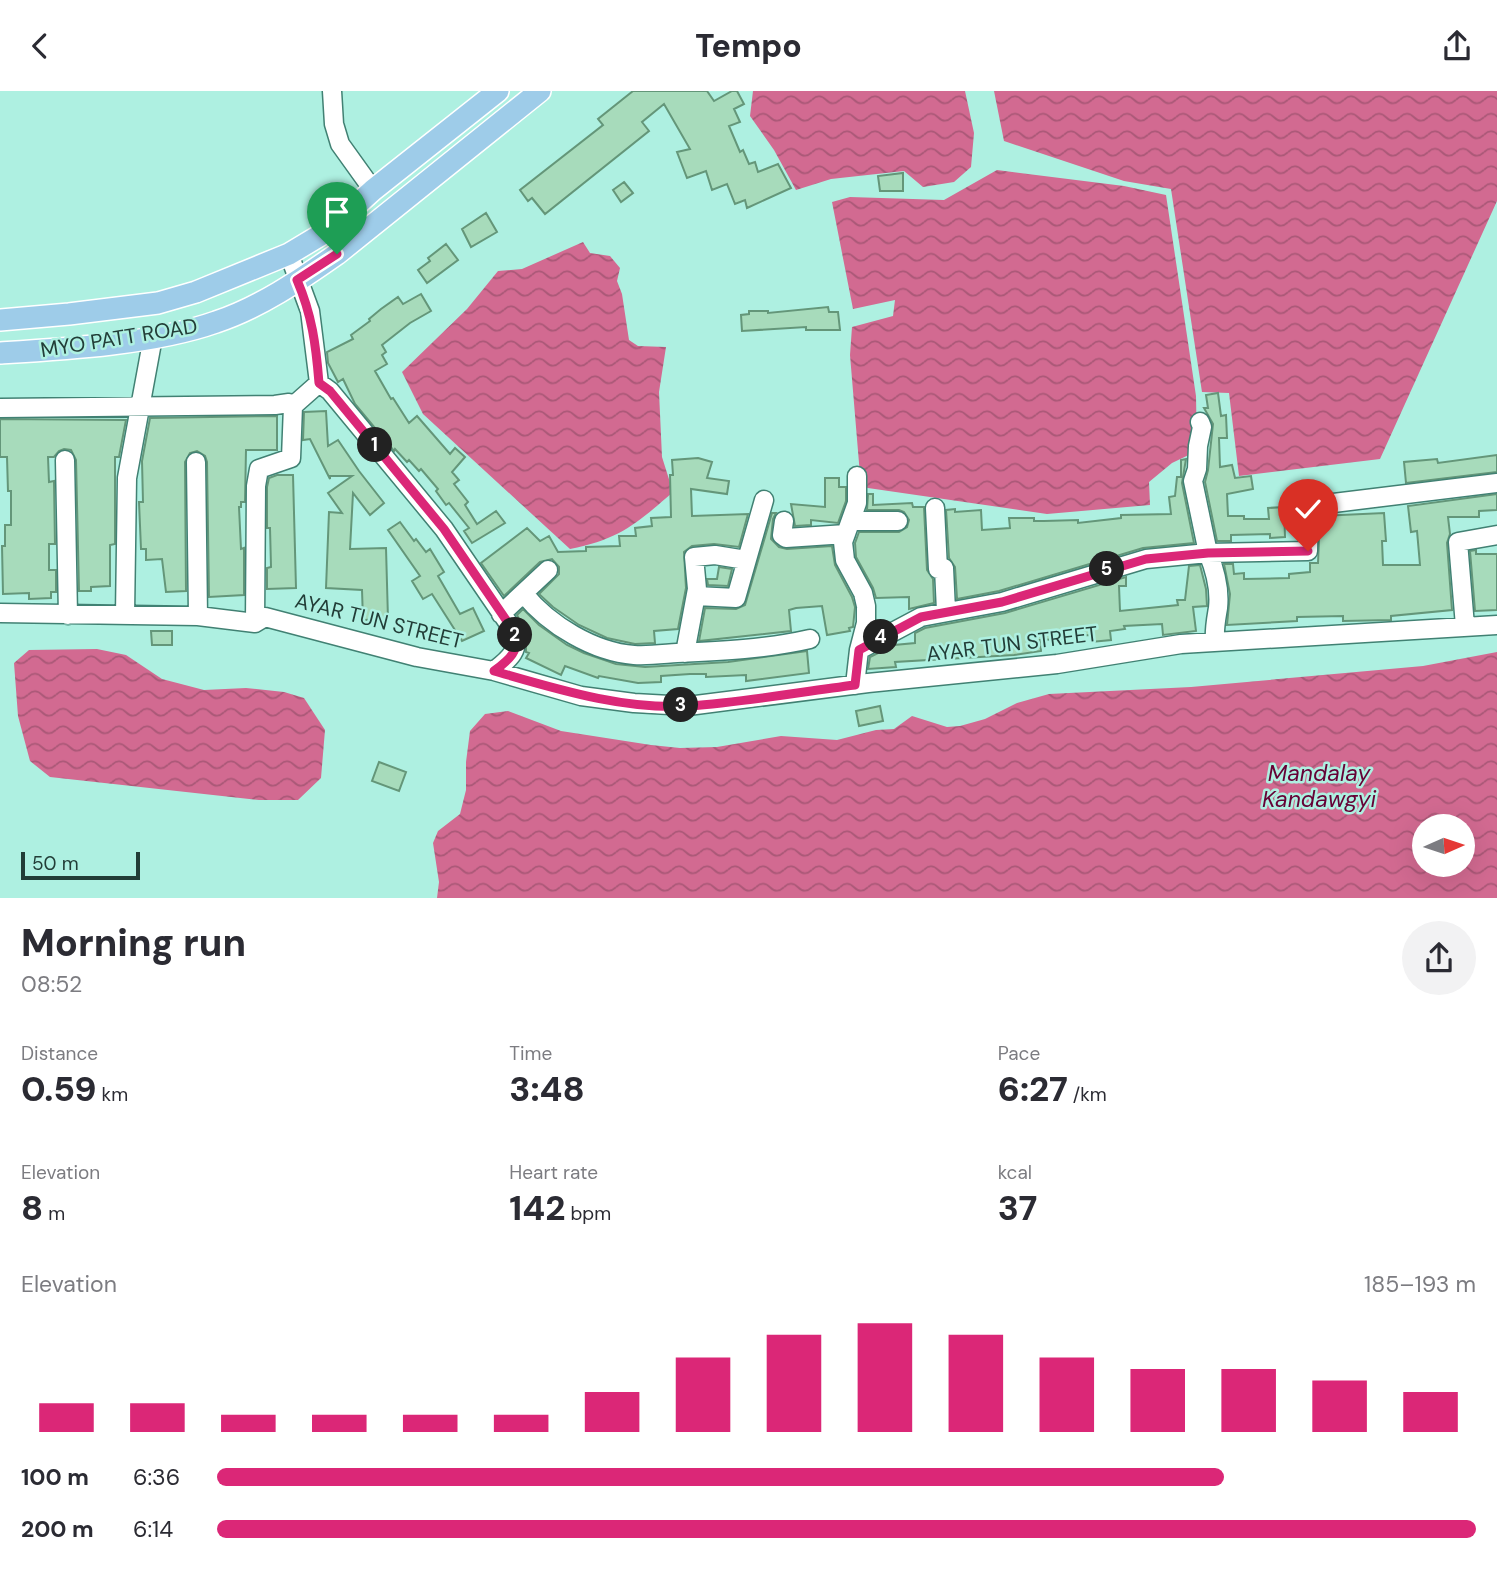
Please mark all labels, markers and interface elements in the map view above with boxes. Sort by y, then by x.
text: Tempo [695,25,802,67]
icon: back [21,27,59,65]
icon: share [1438,27,1476,65]
pin [307,182,367,254]
icon: arrive [318,193,356,231]
street label: MYO PATT ROAD [39,312,199,364]
pin: 1 [358,427,392,463]
text: 1 [371,432,378,457]
pin [1278,479,1338,551]
icon: check [1289,490,1327,528]
pin: 5 [1090,552,1124,587]
text: 5 [1101,556,1112,581]
street label: AYAR TUN STREET [292,587,466,655]
pin: 2 [498,617,532,653]
pin: 4 [864,619,898,655]
street label: AYAR TUN STREET [925,620,1099,668]
text: 2 [509,622,520,647]
text: 4 [874,624,887,649]
pin: 3 [664,687,698,723]
text: 3 [675,692,686,717]
water label: Mandalay Kandawgyi [1262,758,1377,814]
north arrow [1412,814,1475,877]
map controls [1412,814,1475,877]
scale bar [21,849,140,881]
text: 50 m [32,851,79,876]
text: Morning run [21,918,246,968]
button: share [1402,921,1476,995]
text: 08:52 [21,969,82,999]
text: Distance [21,1041,98,1066]
text: Time [509,1041,552,1066]
text: Pace [998,1041,1040,1066]
text: 0.59 [21,1066,97,1112]
text: 3:48 [509,1066,585,1112]
text: 6:27 [998,1066,1068,1112]
text: km [97,1082,128,1107]
text: /km [1068,1082,1107,1107]
text: Elevation [21,1160,100,1185]
text: Heart rate [509,1160,598,1185]
text: kcal [998,1160,1032,1185]
text: 8 [21,1185,43,1231]
text: 142 [509,1185,565,1231]
text: 37 [998,1185,1037,1231]
text: m [43,1201,65,1226]
text: bpm [565,1201,611,1226]
text: Elevation [21,1269,117,1299]
text: 185–193 m [1364,1269,1476,1299]
text: 100 m [21,1462,89,1492]
text: 6:36 [133,1462,180,1492]
text: 200 m [21,1514,94,1544]
text: 6:14 [133,1514,173,1544]

